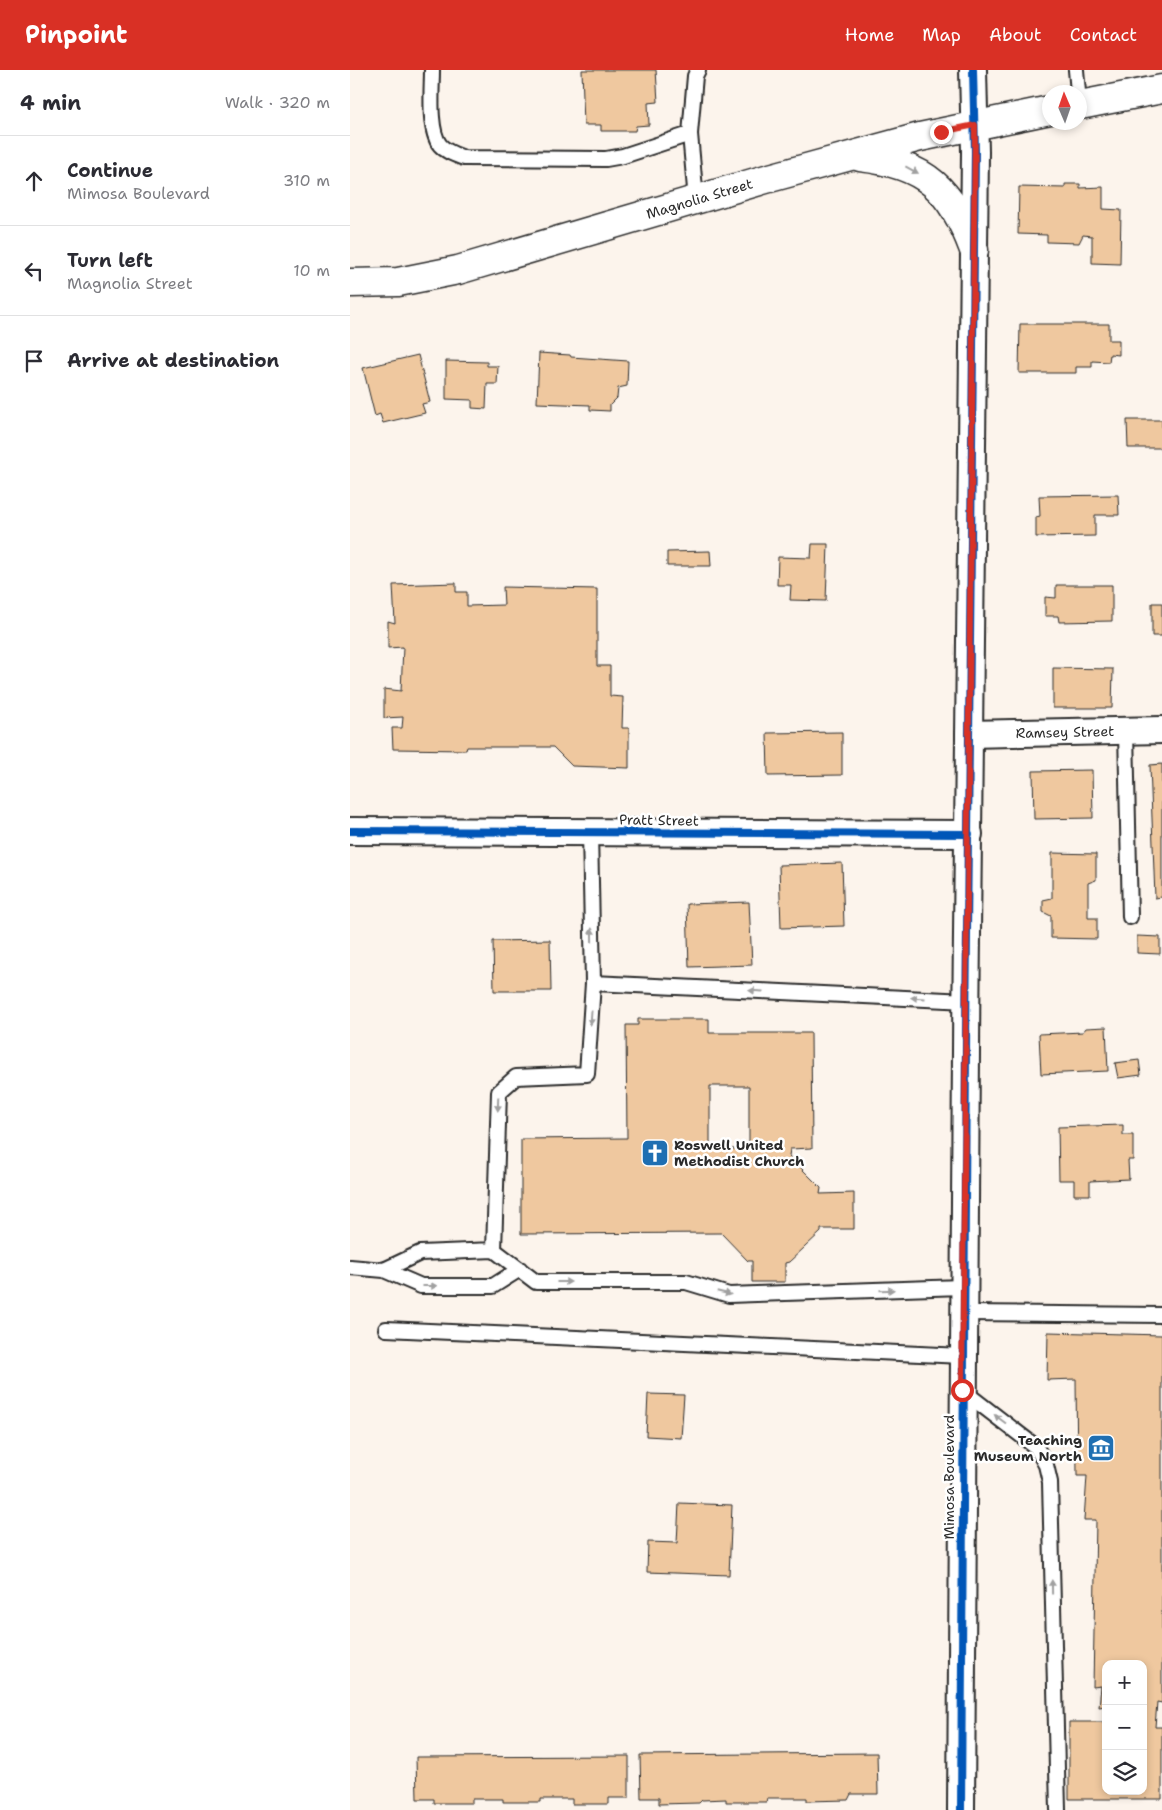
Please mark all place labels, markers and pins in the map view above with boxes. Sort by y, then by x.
place label: Roswell United Methodist Church [674,1136,804,1170]
church icon: Roswell United Methodist Church [640,1138,670,1168]
place label: Teaching Museum North [974,1431,1082,1465]
museum icon: Teaching Museum North [1086,1433,1116,1463]

